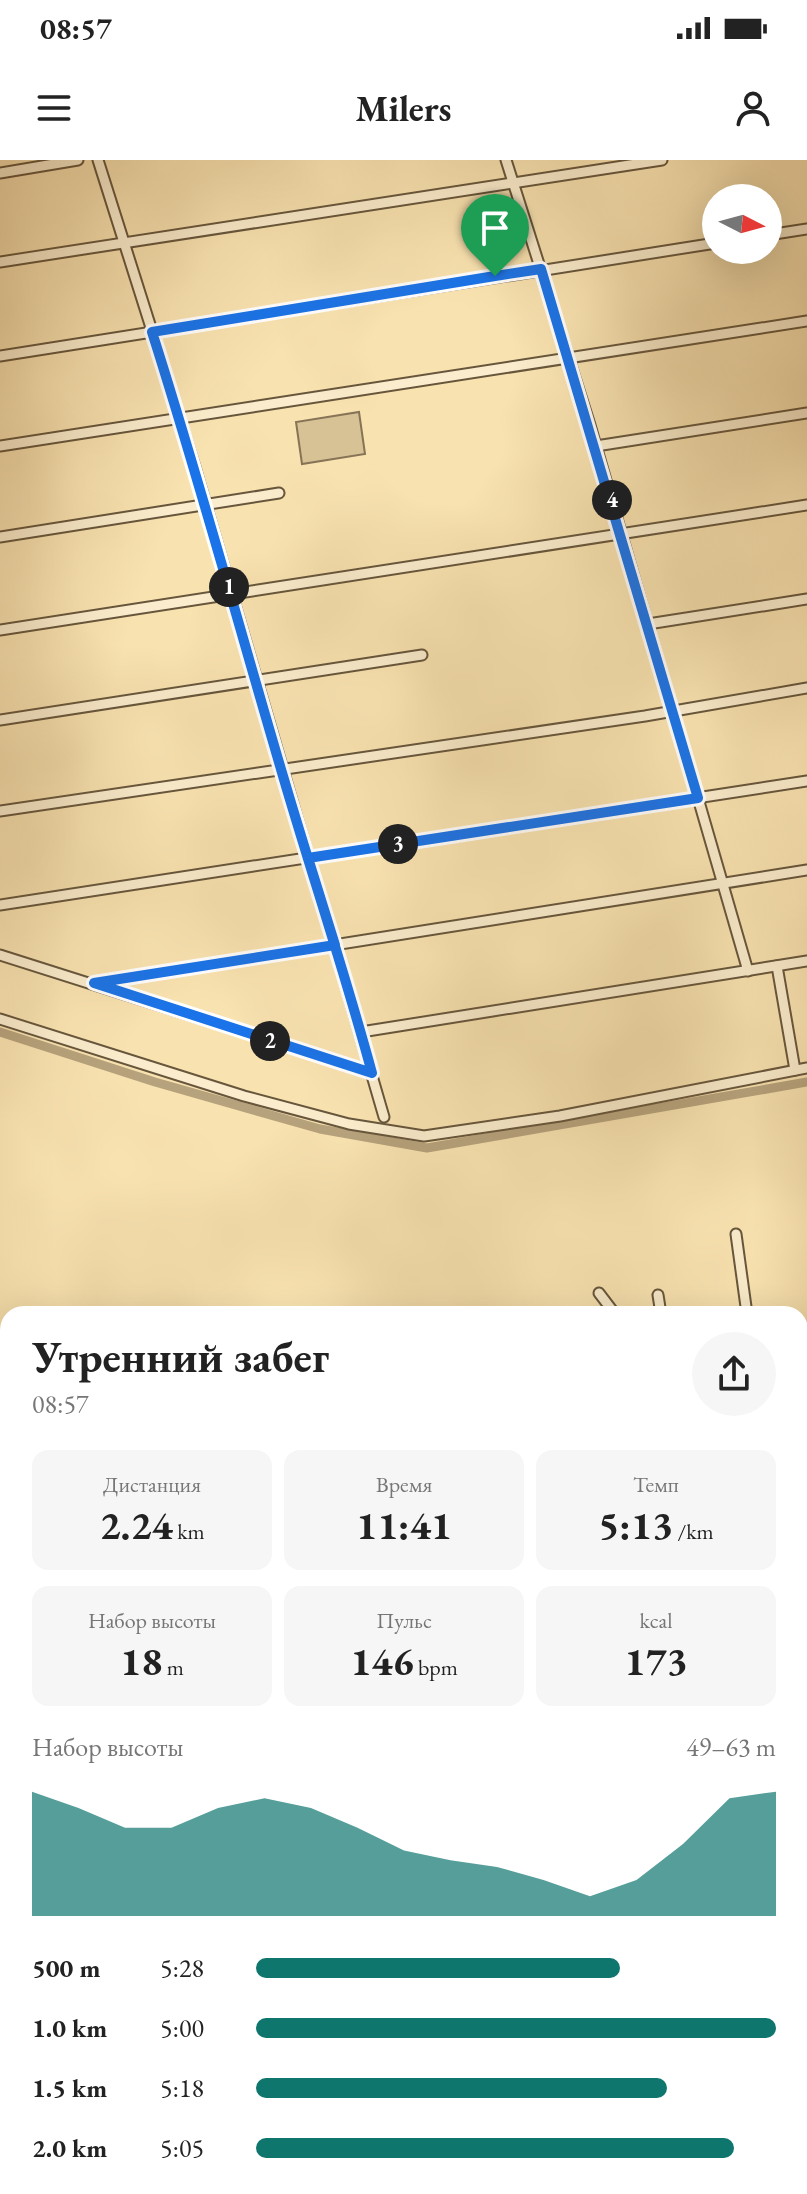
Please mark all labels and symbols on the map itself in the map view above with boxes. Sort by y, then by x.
north arrow [702,184,782,264]
pin [461,194,529,276]
pin: 4 [592,480,632,520]
pin: 1 [209,567,249,607]
pin: 3 [378,824,418,864]
pin: 2 [250,1021,290,1061]

